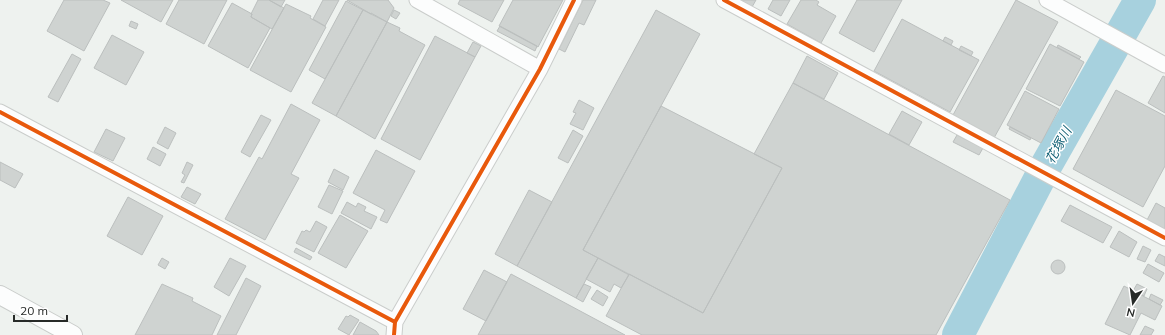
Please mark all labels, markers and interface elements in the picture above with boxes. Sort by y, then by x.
water label: 花塚川 [1042,122,1075,166]
north arrow [1113,283,1153,323]
scale bar [14,297,67,323]
text: 20 m [20,303,48,318]
text: N [1125,305,1136,320]

